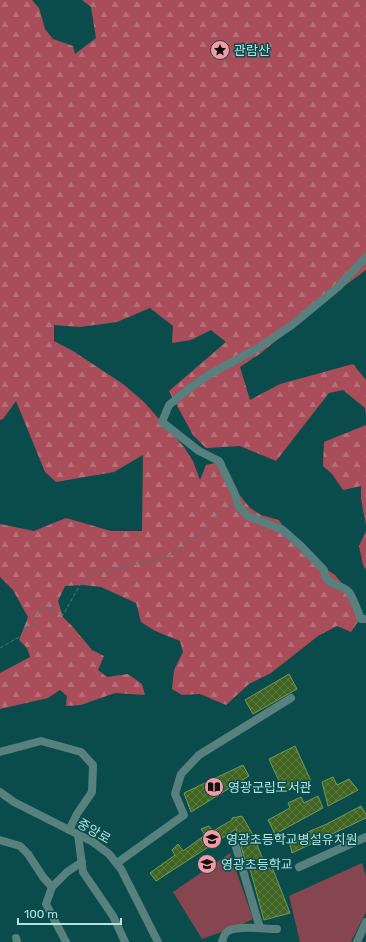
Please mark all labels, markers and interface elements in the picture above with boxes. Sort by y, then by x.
place icon: 관람산 [209,39,231,61]
place label: 관람산 [234,43,270,58]
library icon: 영광군립도서관 [203,776,225,798]
place label: 영광군립도서관 [228,780,312,795]
street label: 중앙로 [75,816,113,846]
school or university icon: 영광초등학교병설유치원 [201,828,223,850]
place label: 영광초등학교병설유치원 [226,832,358,847]
school or university icon: 영광초등학교 [196,853,218,875]
place label: 영광초등학교 [221,857,293,872]
scale bar [18,900,121,926]
text: 100 m [24,907,58,921]

